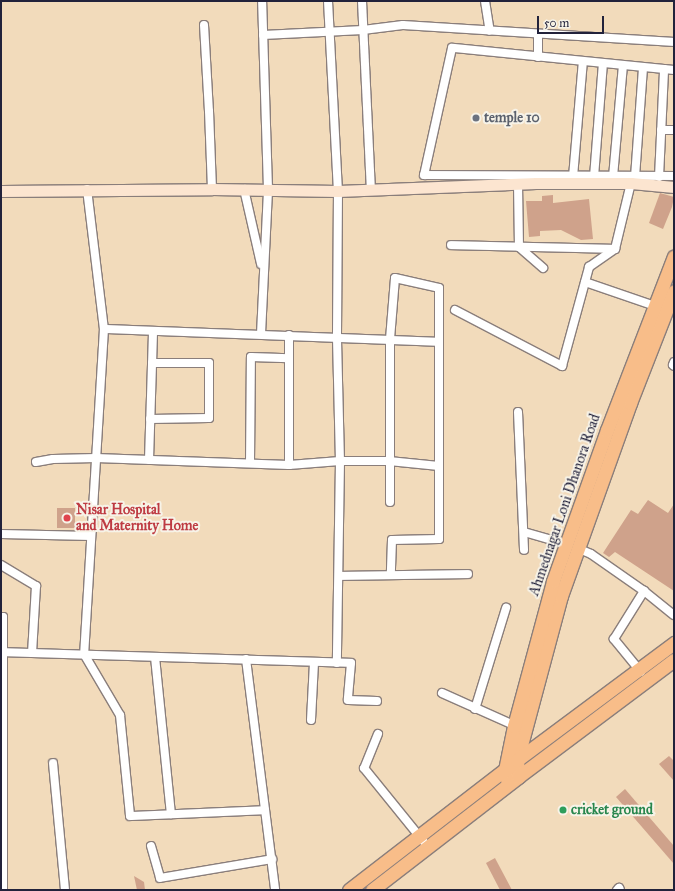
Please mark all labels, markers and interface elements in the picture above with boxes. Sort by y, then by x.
scale bar [539,8,606,34]
text: 50 m [544,16,569,30]
place label: temple 10 [484,110,540,126]
marker: temple 10 [471,113,481,123]
street label: Ahmednagar Loni Dhanora Road [526,412,604,598]
place label: Nisar Hospital and Maternity Home [76,502,198,534]
marker: Nisar Hospital and Maternity Home [61,512,73,524]
place label: cricket ground [571,802,653,818]
marker: cricket ground [558,805,568,815]

